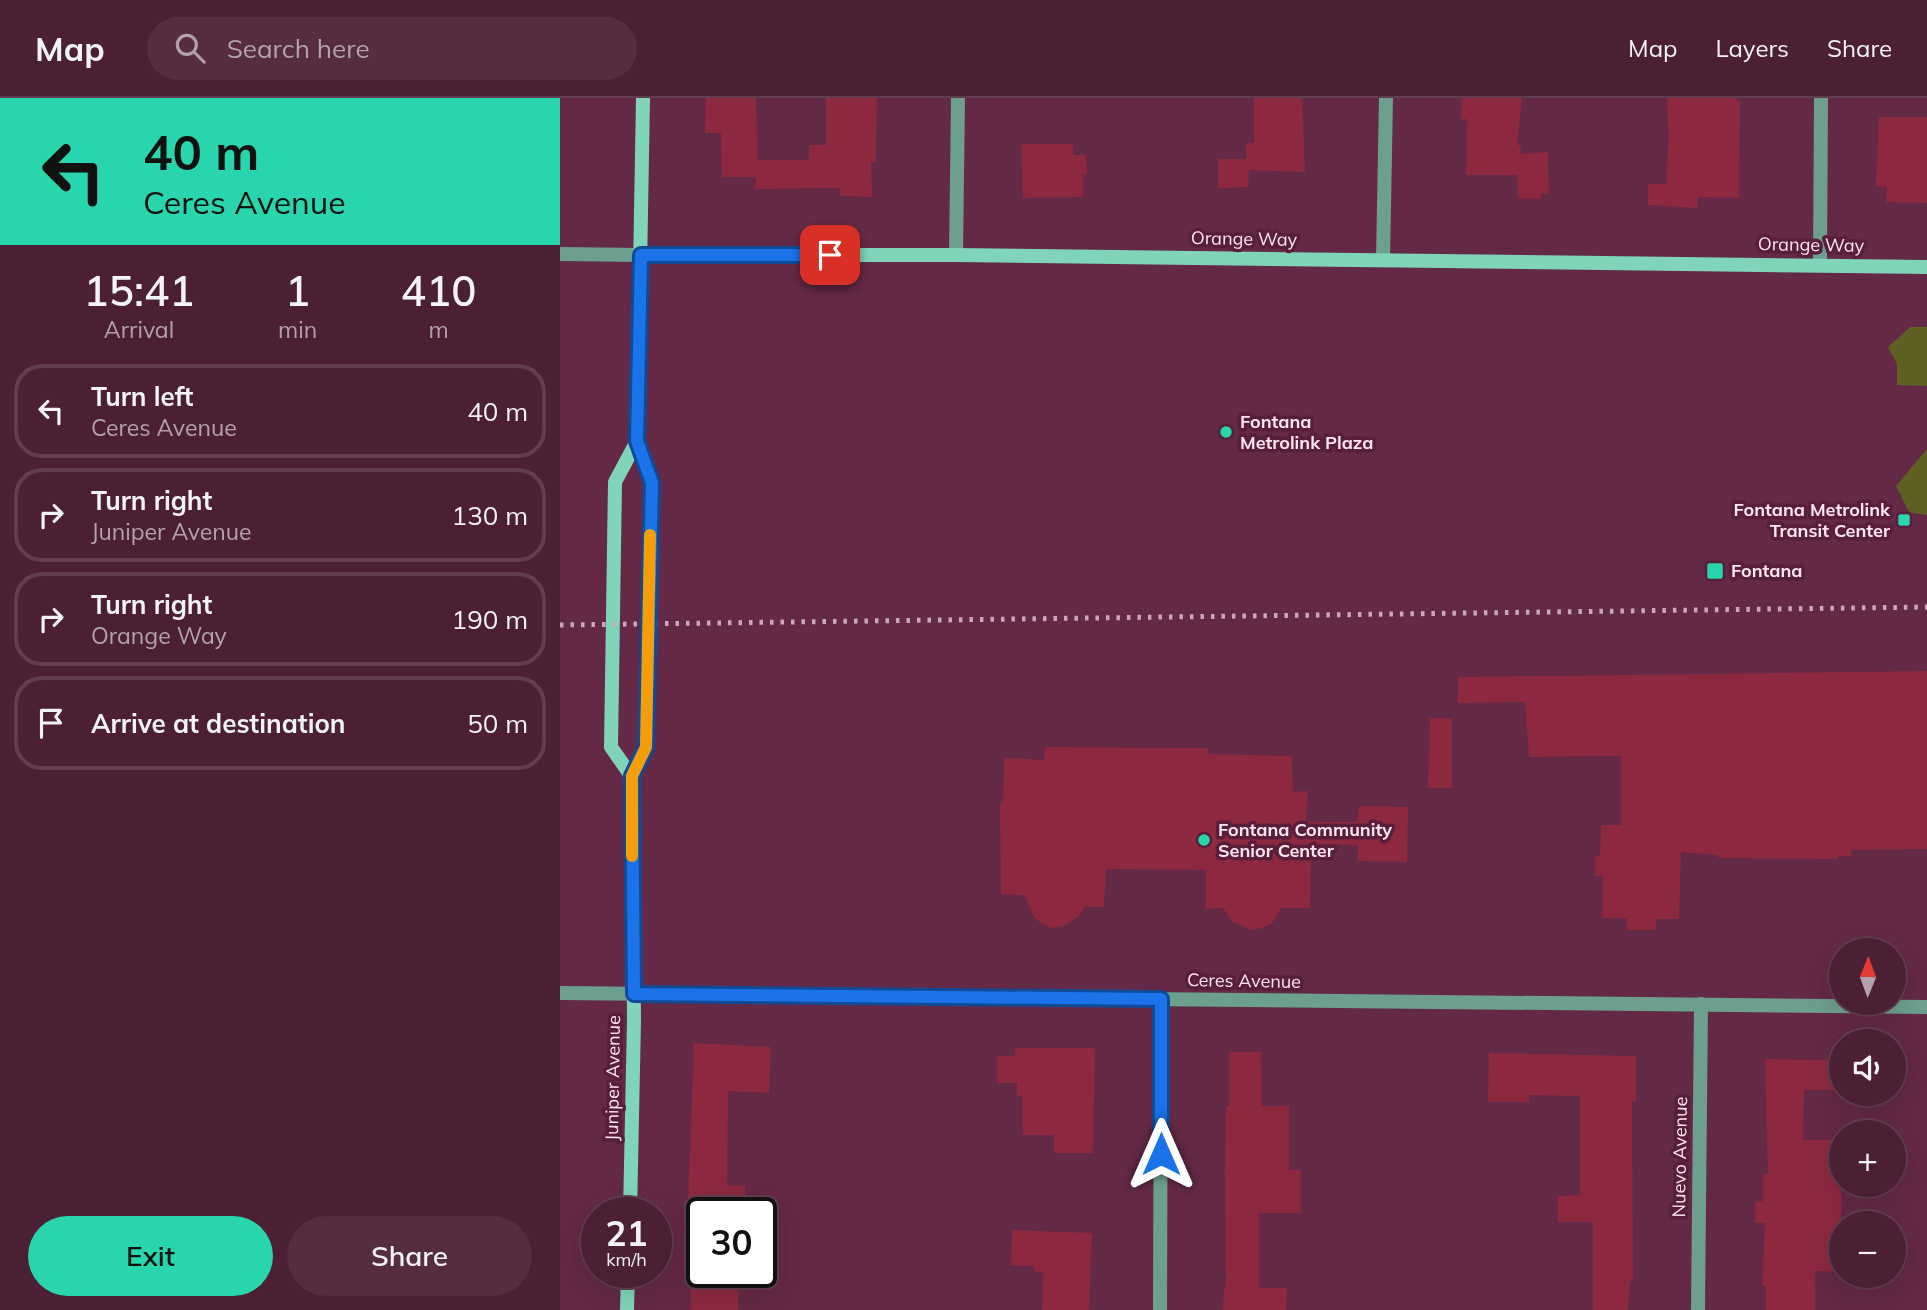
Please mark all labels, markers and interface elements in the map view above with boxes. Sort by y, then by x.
search box [147,17,637,80]
text: Map [35,28,105,69]
icon: search [171,29,209,67]
text: Search here [227,32,370,65]
text: Map [1628,33,1677,63]
text: Layers [1715,33,1789,63]
text: Share [1827,33,1892,63]
text: 40 m [143,121,259,182]
icon: left [28,126,119,217]
text: Ceres Avenue [143,182,346,222]
pin [800,225,860,285]
street label: Orange Way [1191,226,1298,251]
street label: Orange Way [1758,232,1865,257]
icon: arrive [811,236,849,274]
text: 15:41 [84,264,194,317]
text: 1 [285,264,310,317]
text: 410 [401,264,476,317]
text: Arrival [104,315,174,344]
text: min [278,315,317,344]
text: m [428,315,449,344]
text: Turn left [91,380,193,413]
icon: left [32,392,70,430]
text: 40 m [467,395,528,428]
place label: Fontana Metrolink Plaza [1240,410,1373,454]
text: Ceres Avenue [91,413,237,442]
marker: Fontana Metrolink Plaza [1218,424,1234,440]
text: Turn right [91,484,212,517]
icon: right [32,496,70,534]
place label: Fontana Metrolink Transit Center [1734,498,1891,542]
text: 130 m [452,499,528,532]
marker: Fontana Metrolink Transit Center [1896,512,1912,528]
text: Juniper Avenue [91,517,252,546]
place label: Fontana [1731,559,1802,582]
marker: Fontana [1705,561,1725,581]
text: Turn right [91,588,212,621]
icon: right [32,600,70,638]
text: 190 m [452,603,528,636]
text: Orange Way [91,621,227,650]
icon: arrive [32,704,70,742]
text: Arrive at destination [91,707,346,740]
text: 50 m [467,707,528,740]
place label: Fontana Community Senior Center [1218,818,1392,862]
marker: Fontana Community Senior Center [1196,832,1212,848]
north arrow [1829,938,1906,1015]
map controls [1829,938,1906,1288]
street label: Ceres Avenue [1187,968,1301,993]
street label: Juniper Avenue [600,1015,625,1141]
button: sound [1829,1029,1906,1106]
street label: Nuevo Avenue [1667,1096,1692,1217]
position arrow [1124,1117,1198,1191]
button: + [1829,1120,1906,1197]
speed limit sign: 30 [686,1197,777,1288]
text: 21 [605,1211,648,1255]
button: − [1829,1211,1906,1288]
button: Exit [28,1216,273,1296]
button: Share [287,1216,532,1296]
text: km/h [606,1248,647,1271]

